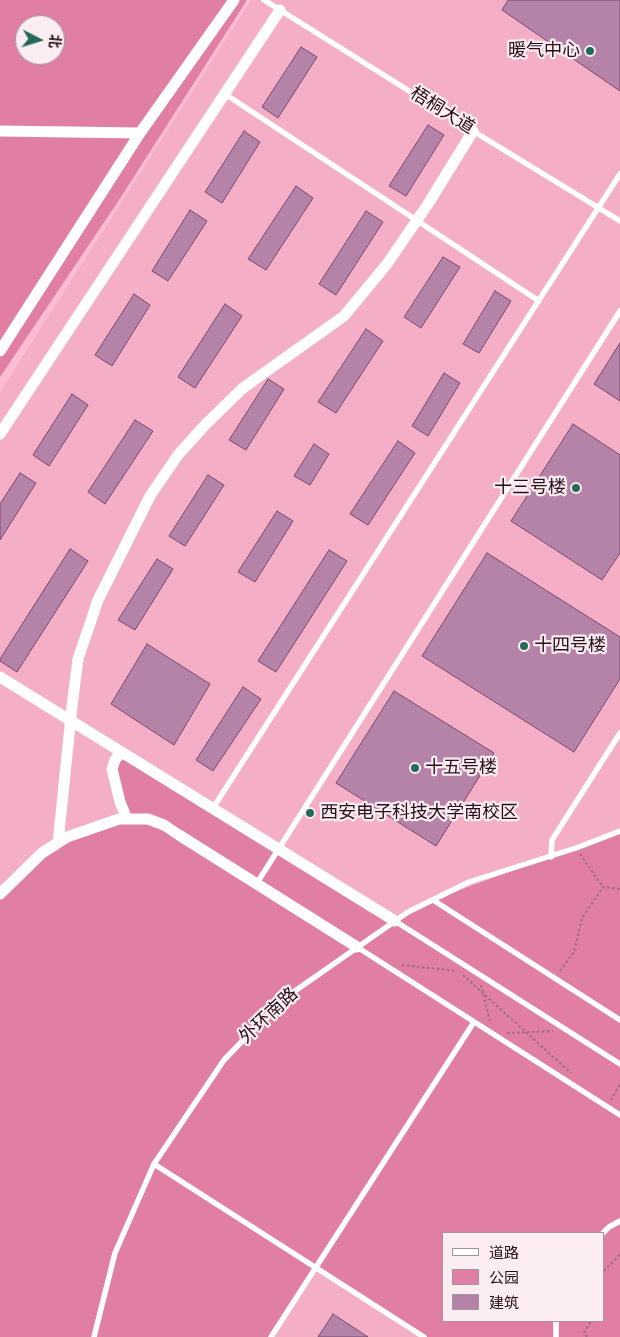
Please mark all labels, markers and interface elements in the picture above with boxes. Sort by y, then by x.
north arrow [15,15,65,65]
text: 北 [45,34,64,49]
place label: 暖气中心 [508,40,580,62]
marker: 暖气中心 [584,45,596,57]
street label: 梧桐大道 [406,83,478,139]
place label: 十三号楼 [494,477,566,499]
marker: 十三号楼 [570,482,582,494]
place label: 十四号楼 [534,635,606,657]
marker: 十四号楼 [518,640,530,652]
place label: 十五号楼 [425,757,497,779]
marker: 十五号楼 [409,762,421,774]
place label: 西安电子科技大学南校区 [320,802,518,824]
marker: 西安电子科技大学南校区 [304,807,316,819]
street label: 外环南路 [235,984,303,1048]
legend [442,1232,605,1322]
text: 道路 [489,1244,519,1262]
text: 公园 [489,1269,519,1287]
text: 建筑 [489,1294,519,1312]

